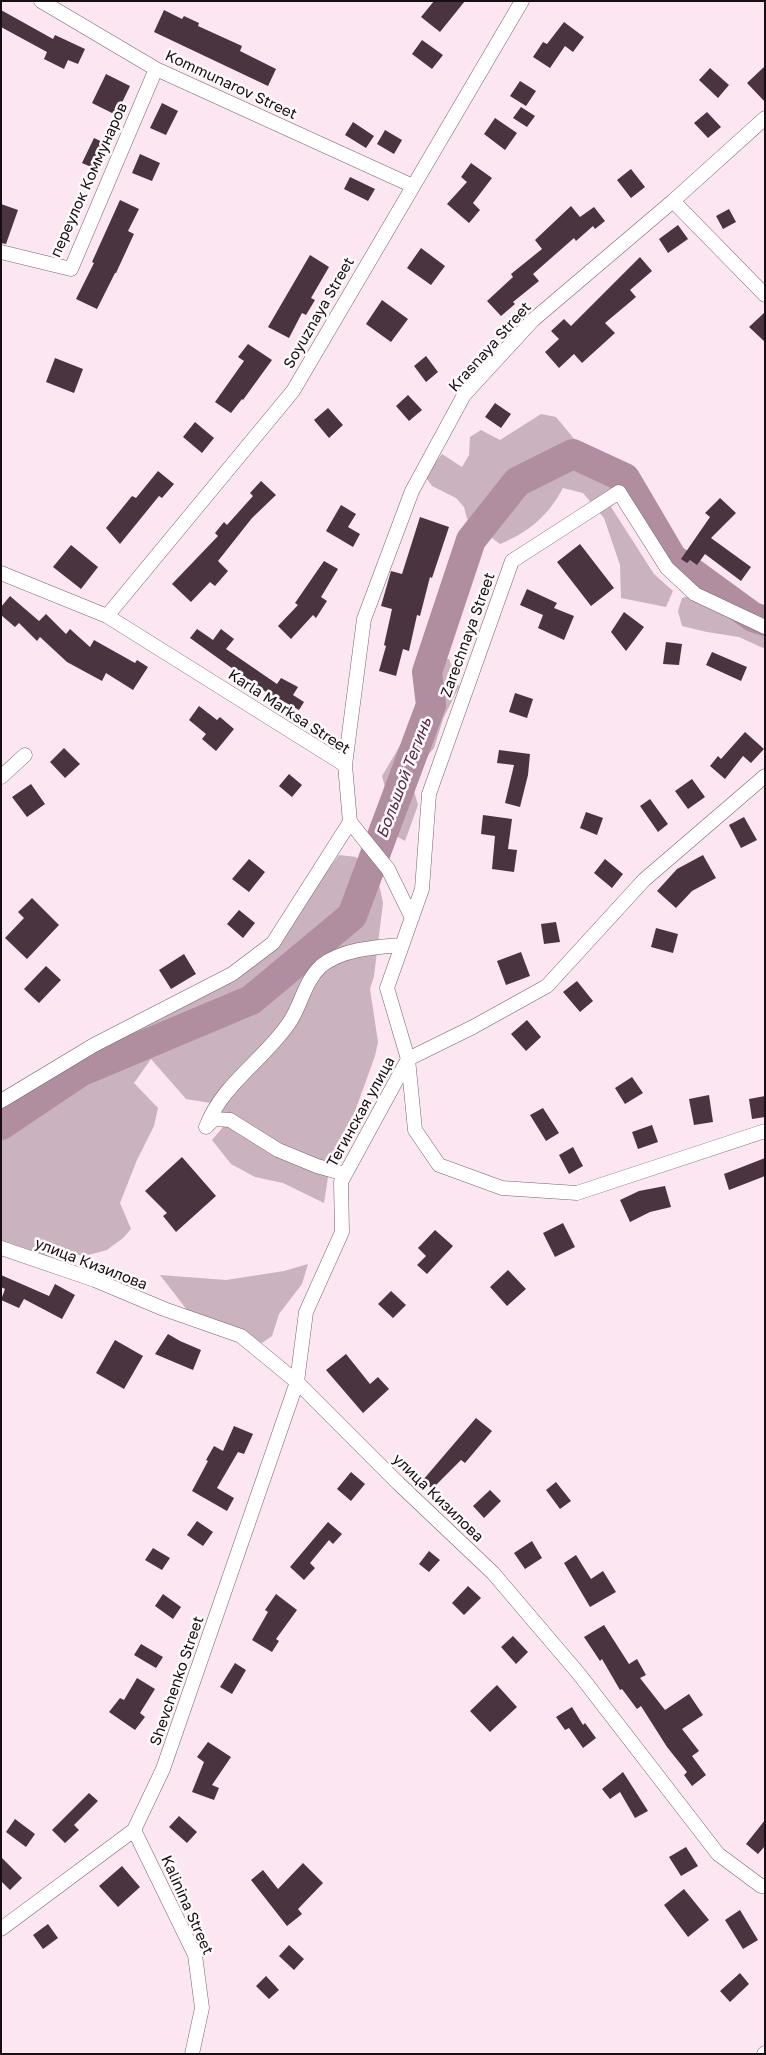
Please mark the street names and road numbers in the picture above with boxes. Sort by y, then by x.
street label: Kommunarov Street [162,47,300,123]
street label: переулок Коммунаров [47,100,131,260]
street label: Soyuznaya Street [280,254,358,372]
street label: Krasnaya Street [445,298,535,396]
street label: Zarechnaya Street [437,570,499,700]
street label: Karla Marksa Street [225,666,353,758]
street label: Тегинская улица [323,1054,399,1170]
street label: улица Кизилова [32,1234,150,1294]
street label: улица Кизилова [389,1450,487,1546]
street label: Shevchenko Street [146,1614,208,1748]
street label: Kalinina Street [157,1853,217,1957]

